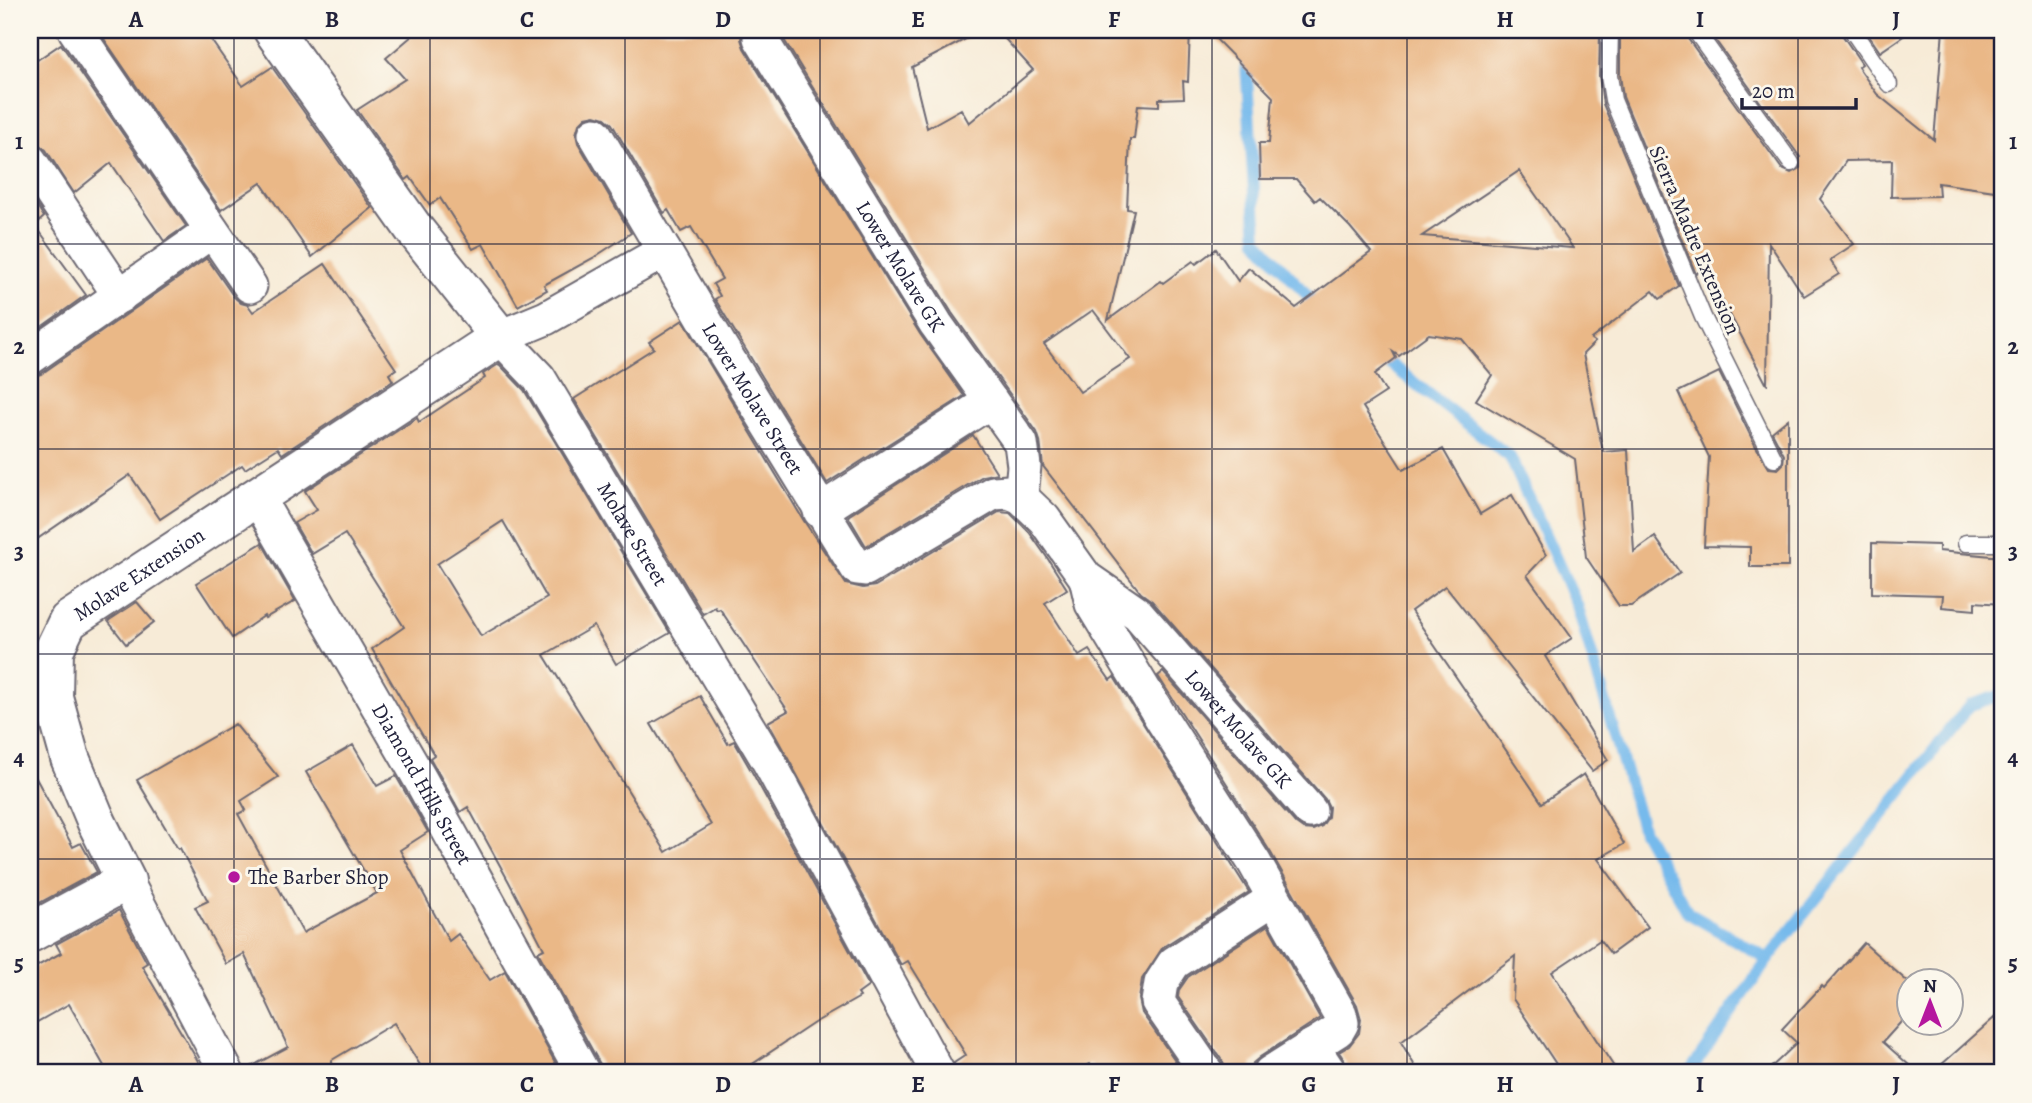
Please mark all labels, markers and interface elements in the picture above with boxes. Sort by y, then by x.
text: A [128,4,144,35]
text: B [325,4,339,35]
text: C [520,4,534,35]
text: D [715,4,731,35]
text: E [911,4,925,35]
text: F [1108,4,1121,35]
text: G [1301,4,1317,35]
text: H [1496,4,1514,35]
text: I [1696,4,1704,35]
text: J [1892,4,1900,35]
scale bar [1742,66,1855,110]
text: 20 m [1752,77,1795,105]
text: 1 [15,126,23,157]
text: 1 [2009,126,2017,157]
street label: Sierra Madre Extension [1643,141,1747,339]
street label: Lower Molave GK [849,195,951,338]
street label: Lower Molave Street [695,317,810,480]
text: 2 [13,331,25,362]
text: 2 [2007,331,2019,362]
street label: Molave Street [591,477,675,591]
street label: Molave Extension [68,521,210,628]
text: 3 [14,536,24,567]
text: 3 [2008,536,2018,567]
street label: Lower Molave GK [1179,664,1298,794]
street label: Diamond Hills Street [365,698,479,870]
text: 4 [14,742,25,773]
text: 4 [2008,742,2019,773]
place label: The Barber Shop [248,863,389,891]
marker: The Barber Shop [226,869,242,885]
text: 5 [14,947,24,978]
text: 5 [2008,947,2018,978]
north arrow [1896,967,1966,1036]
text: N [1923,973,1937,999]
text: A [128,1069,144,1100]
text: B [325,1069,339,1100]
text: C [520,1069,534,1100]
text: D [715,1069,731,1100]
text: E [911,1069,925,1100]
text: F [1108,1069,1121,1100]
text: G [1301,1069,1317,1100]
text: H [1496,1069,1514,1100]
text: I [1696,1069,1704,1100]
text: J [1892,1069,1900,1100]

